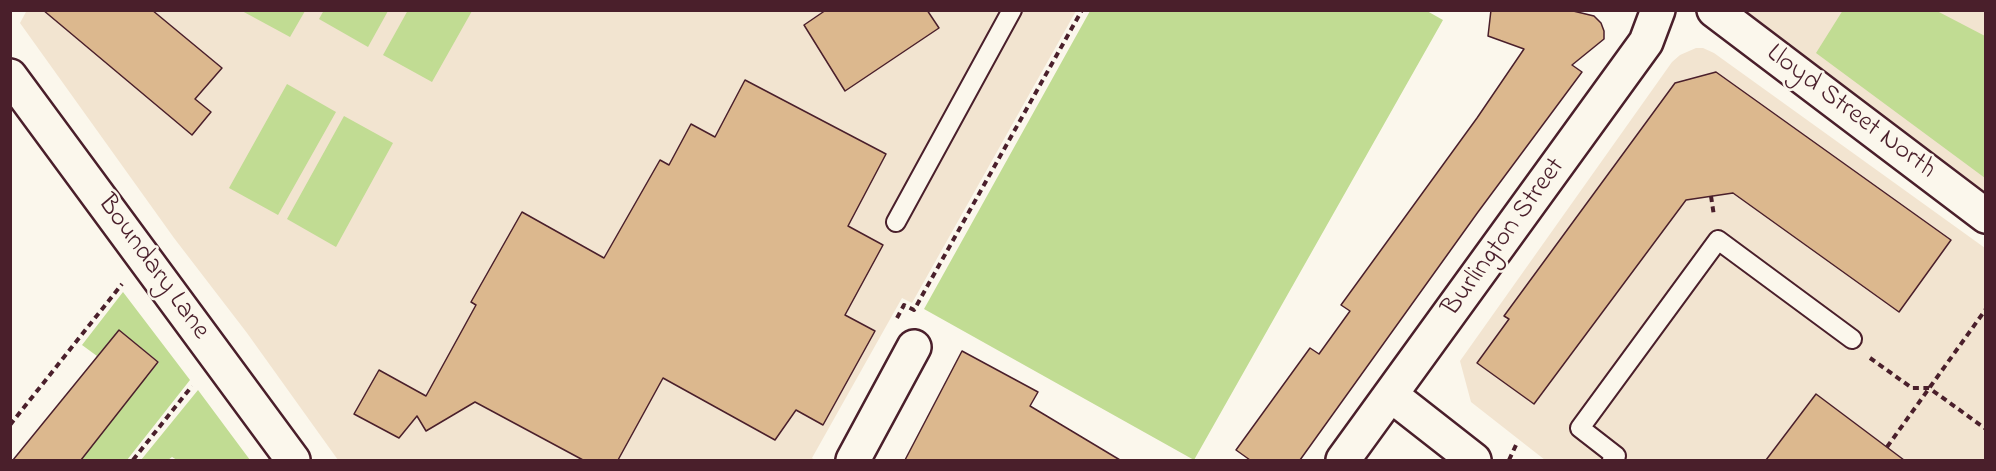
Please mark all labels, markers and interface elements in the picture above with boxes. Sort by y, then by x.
street label: Lloyd Street North [1759,39,1941,187]
street label: Burlington Street [1437,152,1573,324]
street label: Boundary Lane [89,189,215,347]

